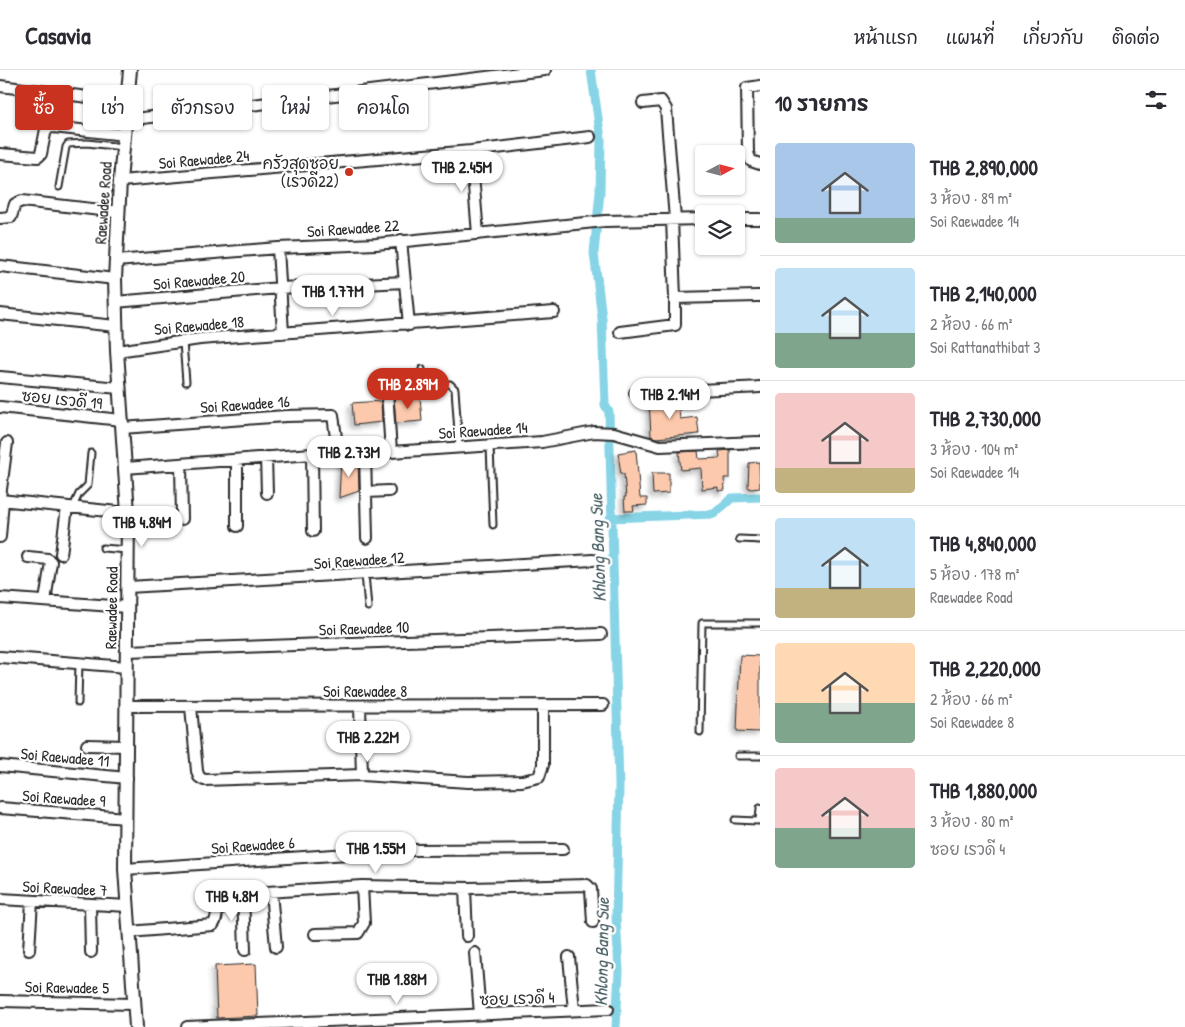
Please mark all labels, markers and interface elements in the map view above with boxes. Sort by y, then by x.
text: Casavia [25,19,91,51]
text: หน้าแรก [854,25,918,50]
text: แผนที่ [946,25,994,50]
text: เกี่ยวกับ [1022,25,1084,50]
text: ติดต่อ [1112,25,1160,50]
chip: ซื้อ [15,85,73,130]
chip: เช่า [83,85,143,130]
chip: ตัวกรอง [153,85,252,130]
chip: ใหม่ [262,85,329,130]
chip: คอนโด [339,85,428,130]
icon: filters [1142,86,1170,114]
text: 10 รายการ [775,89,869,118]
street label: Soi Raewadee 24 [158,144,250,174]
north arrow [695,145,745,195]
map controls [695,145,745,255]
pin: THB 2.45M [405,150,519,193]
place label: ครัวสุดซอย (เรวดี22) [263,152,339,192]
text: THB 2,890,000 [930,153,1038,182]
text: THB 2.45M [432,156,492,178]
street label: Raewadee Road [89,161,117,245]
icon: home [815,163,875,223]
marker: ครัวสุดซอย (เรวดี22) [343,166,355,178]
text: 3 ห้อง · 89 m² [930,187,1012,209]
button: layers [695,205,745,255]
text: Soi Raewadee 14 [930,210,1019,232]
street label: Soi Raewadee 22 [306,214,400,242]
street label: Soi Raewadee 20 [152,265,246,295]
pin: THB 1.77M [276,274,390,317]
text: THB 2,140,000 [930,279,1037,308]
text: THB 1.77M [302,280,364,302]
icon: home [815,288,875,348]
street label: Soi Raewadee 18 [153,310,245,340]
text: 2 ห้อง · 66 m² [930,313,1012,335]
text: Soi Rattanathibat 3 [930,336,1040,358]
pin: THB 2.89M [351,368,465,410]
text: THB 2.89M [378,373,438,395]
pin: THB 2.14M [613,378,727,420]
text: THB 2.14M [640,383,700,405]
street label: ซอย เรวดี 19 [21,384,104,414]
street label: Soi Raewadee 16 [200,390,290,418]
text: THB 2,730,000 [930,404,1041,433]
icon: home [815,413,875,473]
street label: Soi Raewadee 14 [438,416,528,444]
pin: THB 2.73M [292,436,406,478]
text: 3 ห้อง · 104 m² [930,438,1018,460]
text: THB 2.73M [318,441,380,463]
text: Soi Raewadee 14 [930,461,1019,483]
water label: Khlong Bang Sue [583,493,611,603]
pin: THB 4.84M [85,506,199,548]
text: THB 4.84M [113,511,171,533]
text: THB 4,840,000 [930,529,1036,558]
icon: home [815,538,875,598]
street label: Soi Raewadee 12 [313,546,405,574]
text: 5 ห้อง · 178 m² [930,563,1020,585]
street label: Raewadee Road [99,567,123,649]
text: Raewadee Road [930,586,1012,608]
street label: Soi Raewadee 10 [319,615,409,641]
text: THB 2,220,000 [930,654,1041,683]
icon: home [815,663,875,723]
street label: Soi Raewadee 8 [323,680,407,702]
text: 2 ห้อง · 66 m² [930,688,1012,710]
text: Soi Raewadee 8 [930,711,1014,733]
pin: THB 2.22M [311,720,425,763]
text: THB 2.22M [337,726,399,748]
street label: Soi Raewadee 11 [20,742,110,772]
text: THB 1,880,000 [930,776,1037,805]
street label: Soi Raewadee 9 [22,784,106,812]
icon: home [815,788,875,848]
text: 3 ห้อง · 80 m² [930,810,1013,832]
street label: Soi Raewadee 6 [210,831,296,859]
pin: THB 1.55M [319,832,433,874]
text: THB 1.55M [346,837,406,859]
text: ซอย เรวดี 4 [930,838,1005,860]
street label: Soi Raewadee 7 [22,875,108,901]
pin: THB 4.8M [180,880,284,922]
text: THB 4.8M [206,885,258,907]
water label: Khlong Bang Sue [588,897,614,1006]
pin: THB 1.88M [340,962,454,1005]
text: THB 1.88M [367,968,427,990]
street label: Soi Raewadee 5 [25,975,109,999]
street label: ซอย เรวดี 4 [479,986,555,1010]

